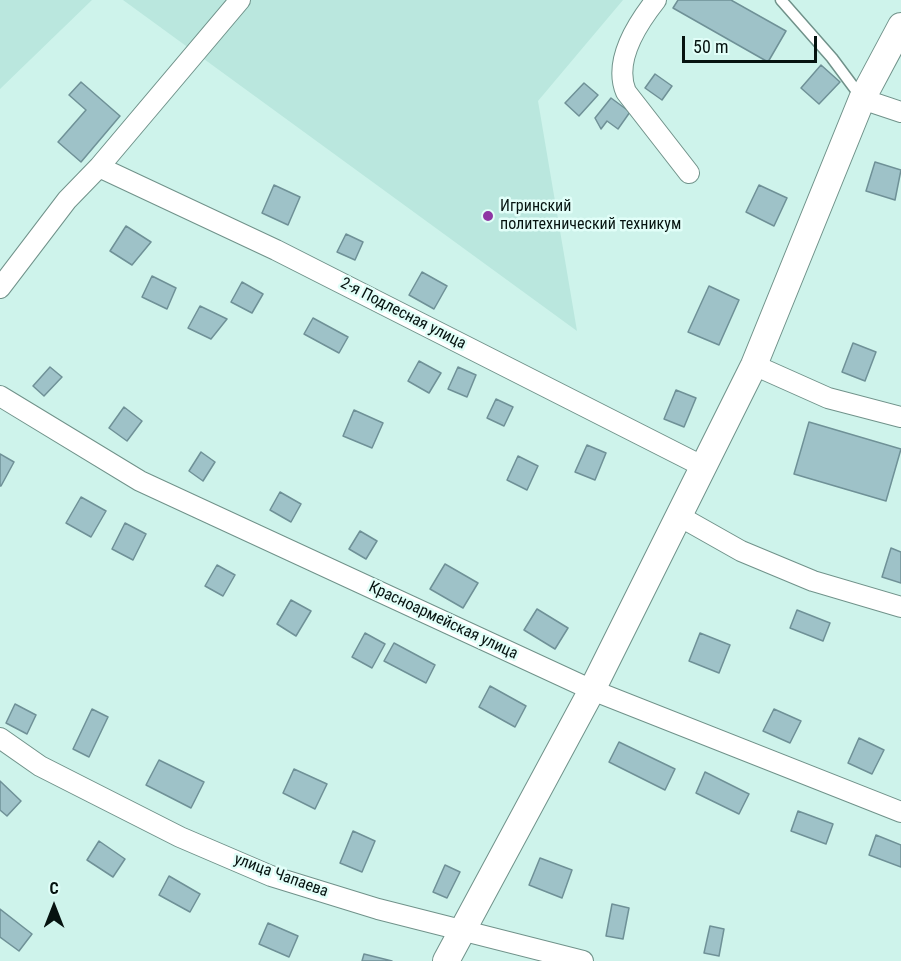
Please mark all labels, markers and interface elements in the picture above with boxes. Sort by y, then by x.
scale bar [685,24,820,62]
text: 50 m [693,36,728,57]
place label: Игринский политехнический техникум [500,197,681,235]
marker: Игринский политехнический техникум [481,209,495,223]
street label: 2-я Подлесная улица [337,274,469,354]
street label: Красноармейская улица [365,578,521,664]
street label: улица Чапаева [231,850,331,902]
north arrow [24,877,84,937]
text: С [49,879,59,898]

